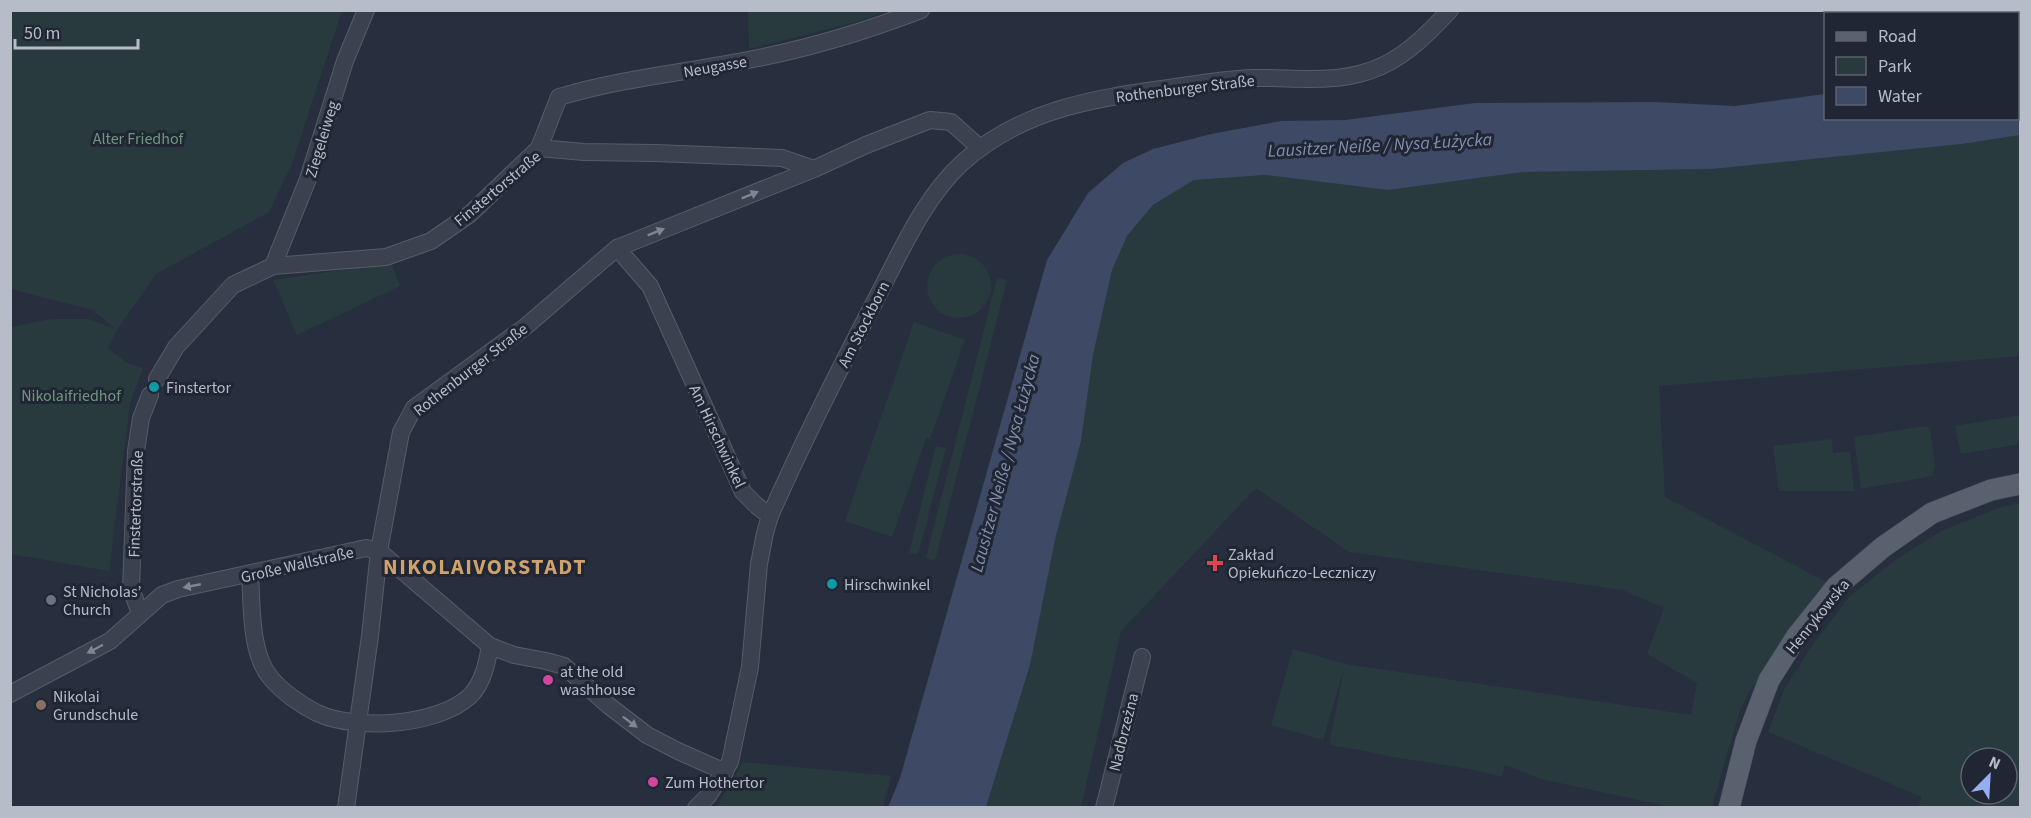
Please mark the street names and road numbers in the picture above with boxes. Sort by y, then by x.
street label: Neugasse [682,51,749,83]
street label: Rothenburger Straße [1115,70,1256,108]
street label: Ziegeleiweg [300,98,344,180]
street label: Finstertorstraße [450,146,546,232]
street label: Am Stockborn [833,277,895,371]
street label: Rothenburger Straße [409,318,532,421]
street label: Am Hirschwinkel [684,381,751,492]
street label: Finstertorstraße [123,450,149,558]
street label: Große Wallstraße [239,541,356,589]
street label: Henrykowska [1781,574,1855,659]
street label: Nadbrzeżna [1104,691,1144,774]

